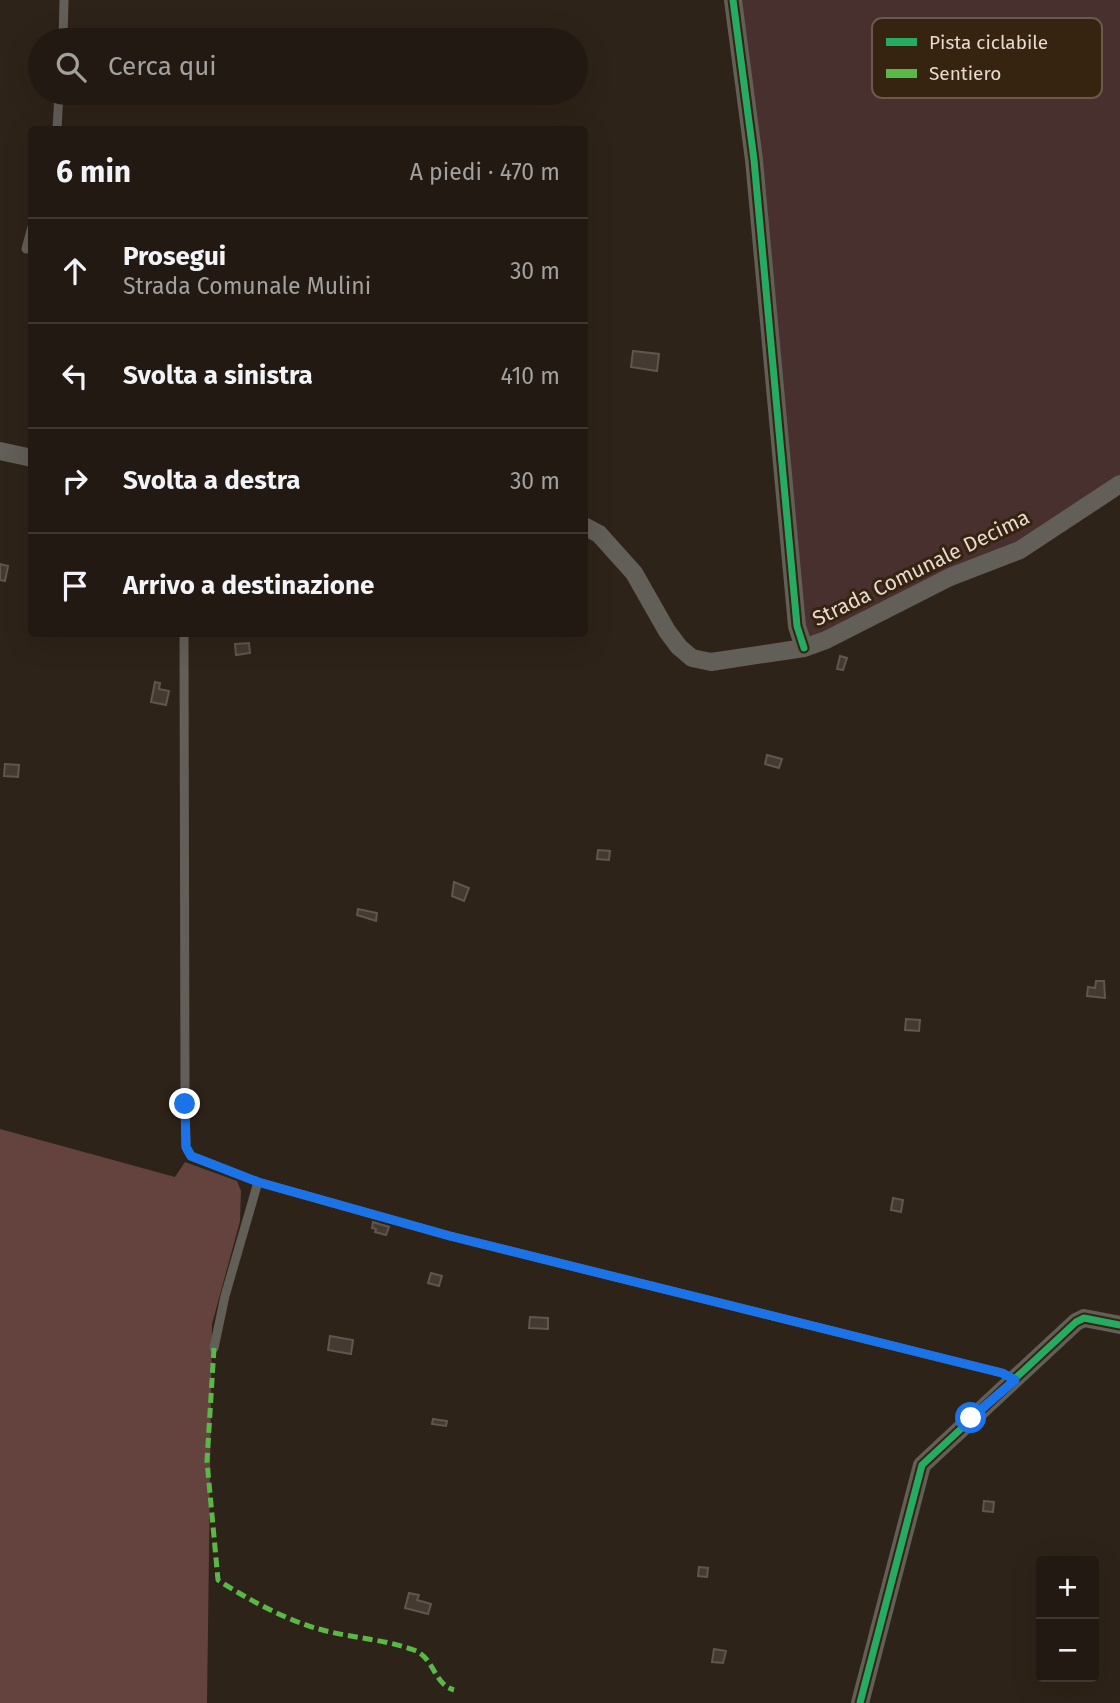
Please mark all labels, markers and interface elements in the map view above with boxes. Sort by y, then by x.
legend [872,18,1102,98]
search box [28,28,588,105]
text: Pista ciclabile [929,31,1048,54]
icon: search [52,48,90,86]
text: Cerca qui [108,51,217,82]
text: Sentiero [929,62,1001,85]
text: 6 min [56,154,131,190]
text: A piedi · 470 m [410,158,560,186]
text: Prosegui [123,241,226,272]
icon: ahead [56,252,94,290]
text: 30 m [510,257,560,285]
text: Strada Comunale Mulini [123,272,371,300]
icon: left [56,357,94,395]
text: Svolta a sinistra [123,360,313,391]
text: 410 m [500,362,560,390]
icon: right [56,462,94,500]
text: Svolta a destra [123,465,301,496]
text: 30 m [510,467,560,495]
street label: Strada Comunale Decima [808,504,1034,632]
icon: arrive [56,567,94,605]
text: Arrivo a destinazione [123,570,374,601]
route end [169,1088,200,1119]
route start [955,1402,986,1433]
map controls [1036,1556,1099,1682]
button: + [1036,1556,1099,1619]
button: − [1036,1619,1099,1682]

